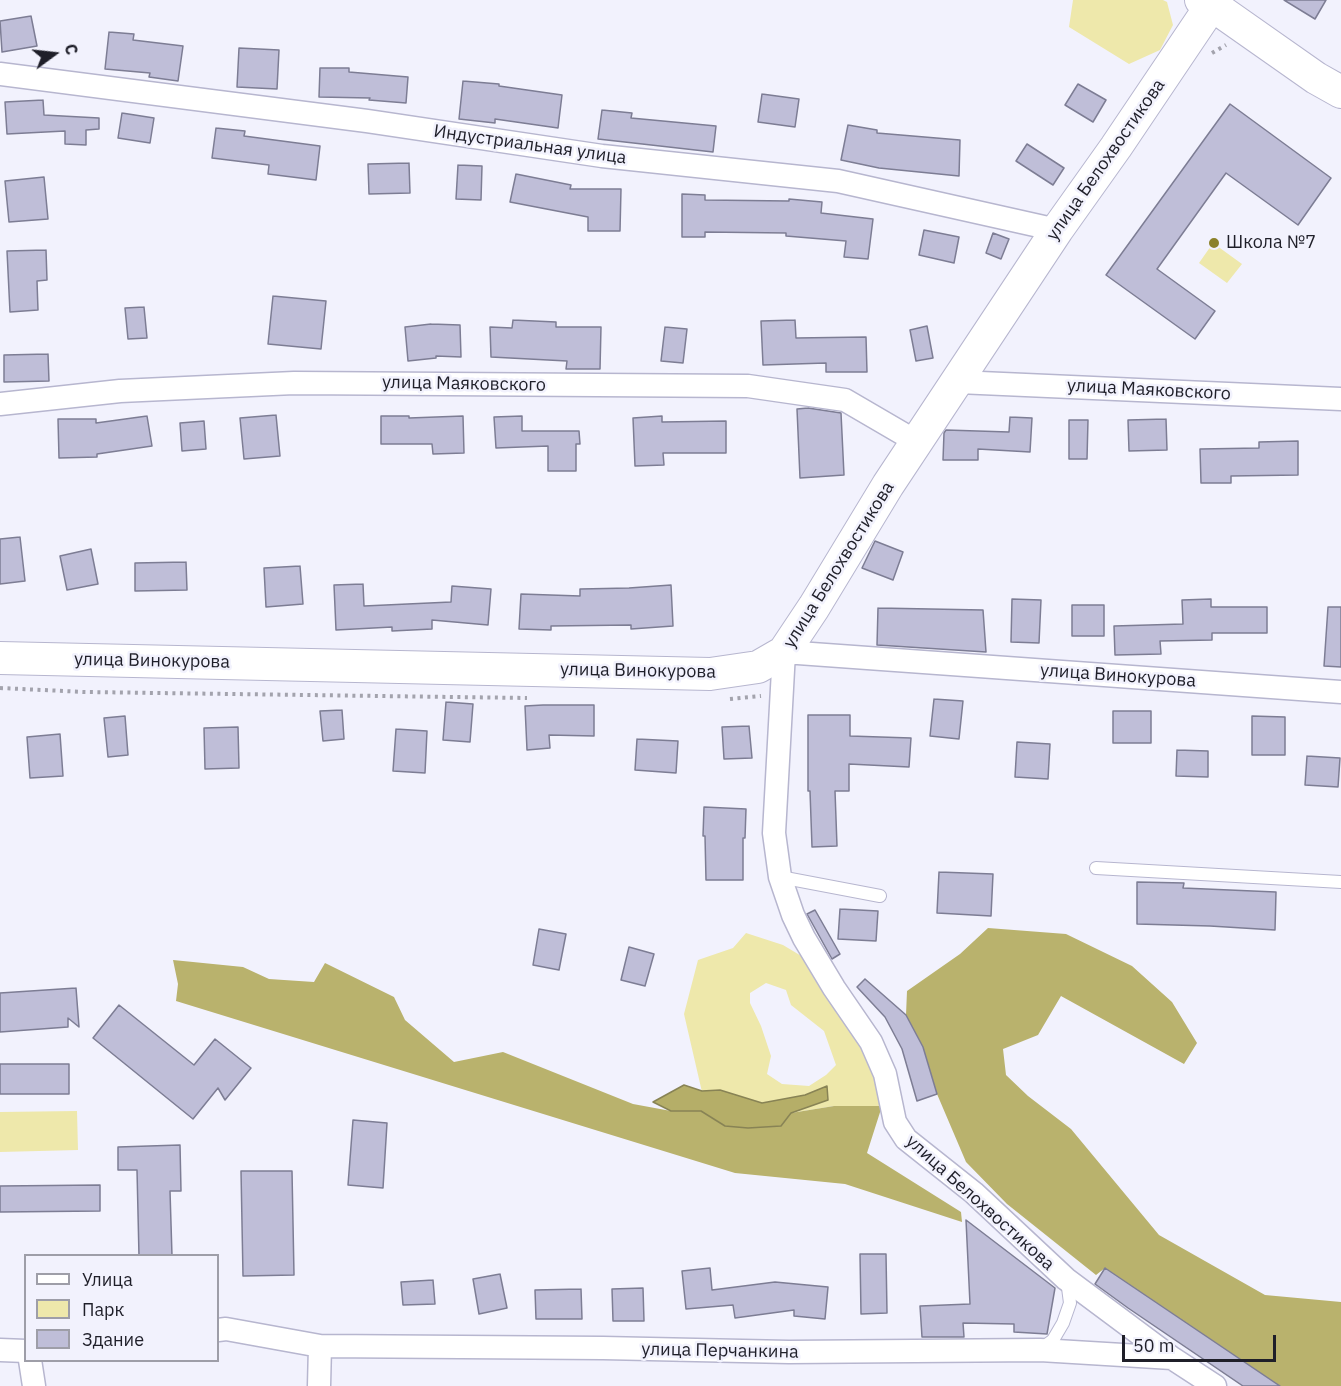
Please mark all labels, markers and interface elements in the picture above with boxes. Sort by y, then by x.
north arrow [24,24,84,84]
text: С [60,42,82,57]
street label: улица Белохвостикова [1042,75,1170,245]
street label: Индустриальная улица [432,121,628,169]
place label: Школа №7 [1226,232,1316,254]
marker: Школа №7 [1207,236,1221,250]
street label: улица Маяковского [382,372,546,396]
street label: улица Маяковского [1067,375,1231,405]
street label: улица Белохвостикова [779,478,899,652]
street label: улица Винокурова [74,649,230,673]
street label: улица Винокурова [560,659,716,683]
street label: улица Винокурова [1039,660,1197,692]
street label: улица Белохвостикова [901,1131,1059,1275]
legend [24,1254,219,1362]
text: Улица [82,1268,133,1291]
text: Парк [82,1298,124,1321]
scale bar [1125,1323,1280,1361]
text: Здание [82,1328,144,1351]
text: 50 m [1133,1334,1175,1357]
street label: улица Перчанкина [641,1339,799,1363]

